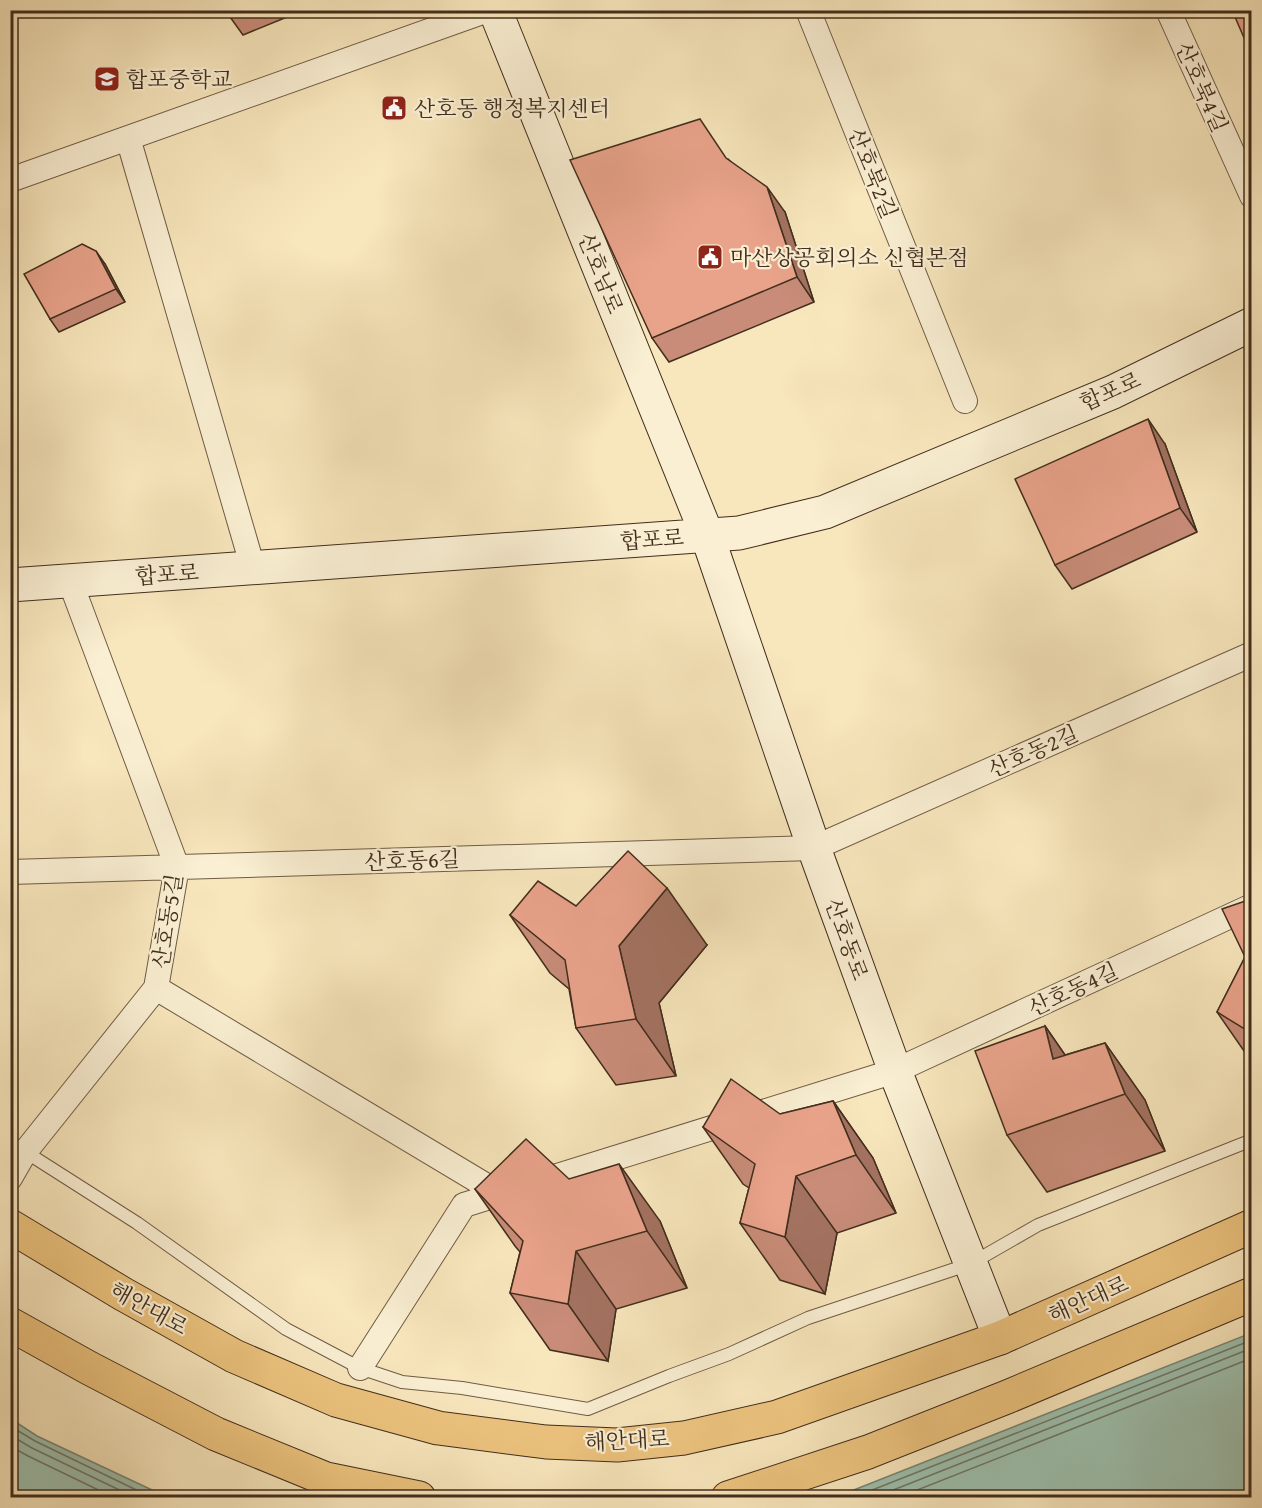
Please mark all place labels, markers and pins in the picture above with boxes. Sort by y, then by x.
place label: 합포중학교 [126,63,232,95]
school or university icon: 합포중학교 [92,64,122,94]
place label: 산호동 행정복지센터 [414,92,610,124]
public building icon: 산호동 행정복지센터 [379,93,409,123]
place label: 마산상공회의소 신협본점 [730,241,969,273]
public building icon: 마산상공회의소 신협본점 [695,242,725,272]

